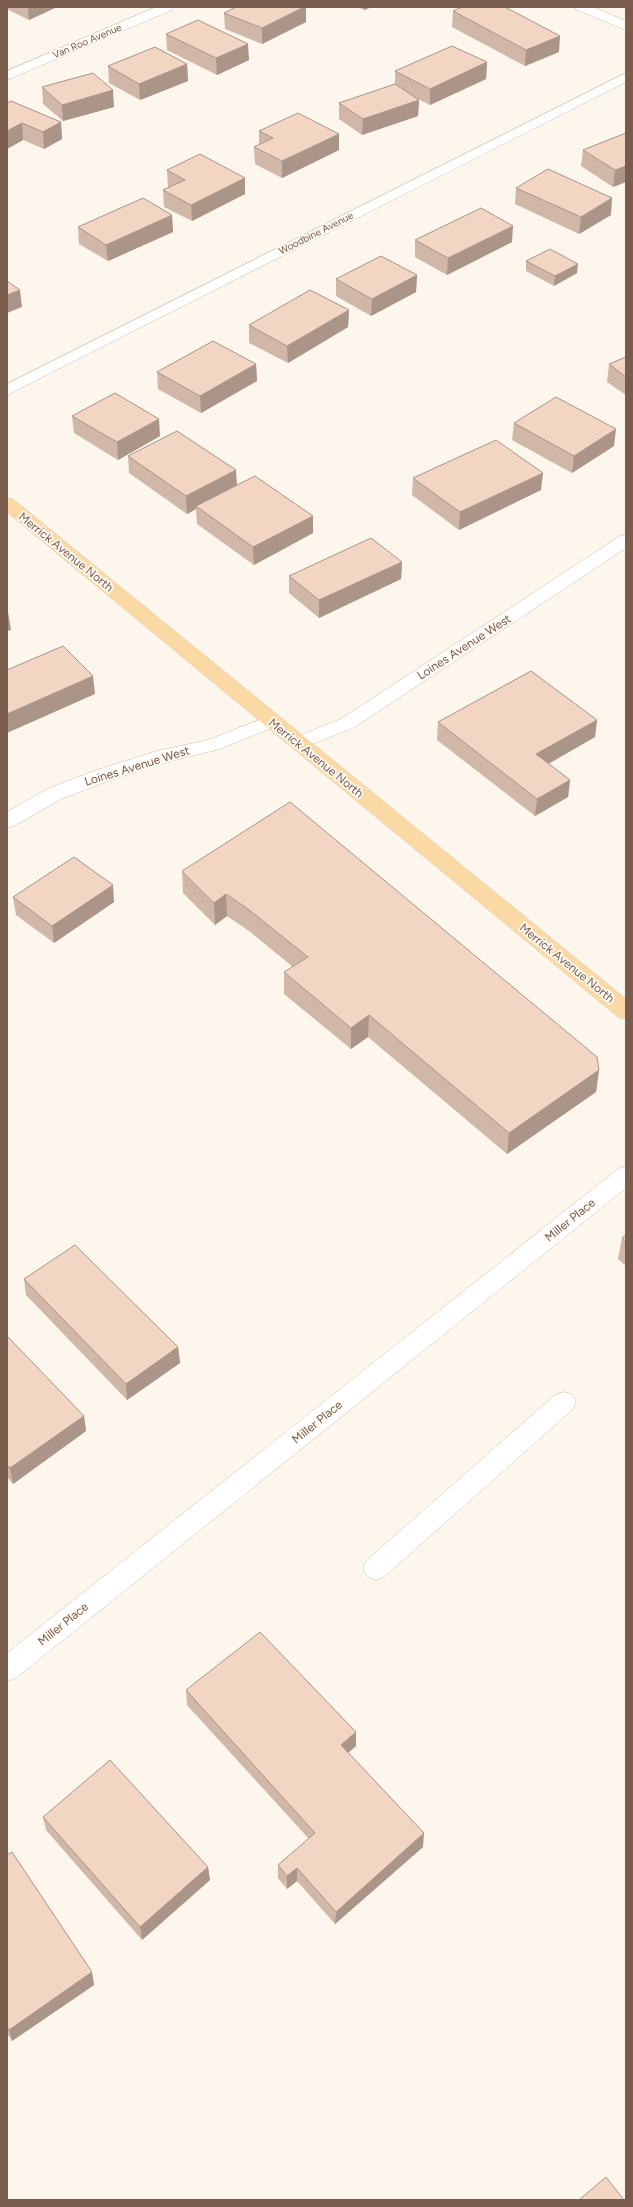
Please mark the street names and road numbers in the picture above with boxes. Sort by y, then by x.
street label: Van Roo Avenue [50,20,124,61]
street label: Woodbine Avenue [276,208,356,257]
street label: Merrick Avenue North [16,509,116,595]
street label: Loines Avenue West [414,611,514,683]
street label: Merrick Avenue North [266,715,366,801]
street label: Loines Avenue West [83,743,192,789]
street label: Merrick Avenue North [517,920,617,1006]
street label: Miller Place [542,1195,598,1244]
street label: Miller Place [289,1397,345,1446]
street label: Miller Place [35,1599,91,1648]

